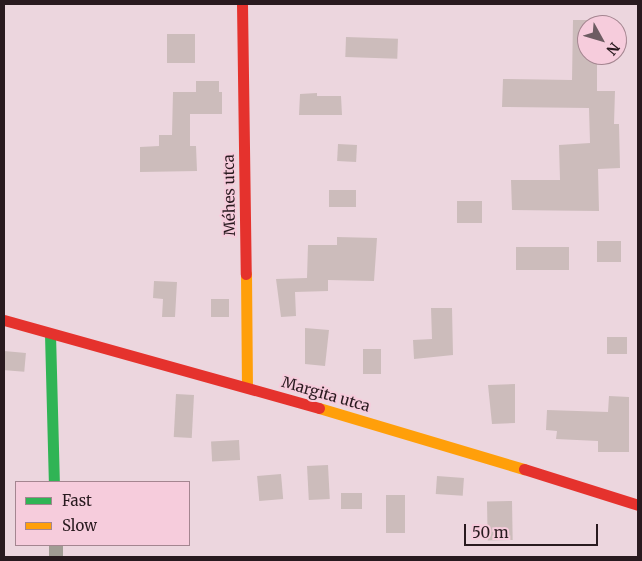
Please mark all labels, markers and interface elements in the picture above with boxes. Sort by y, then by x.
north arrow [577,15,627,65]
text: N [602,39,623,59]
street label: Méhes utca [219,154,239,236]
street label: Margita utca [280,373,372,415]
legend [15,481,190,546]
text: Fast [62,491,92,510]
scale bar [467,514,601,546]
text: Slow [62,516,97,535]
text: 50 m [472,523,509,542]

